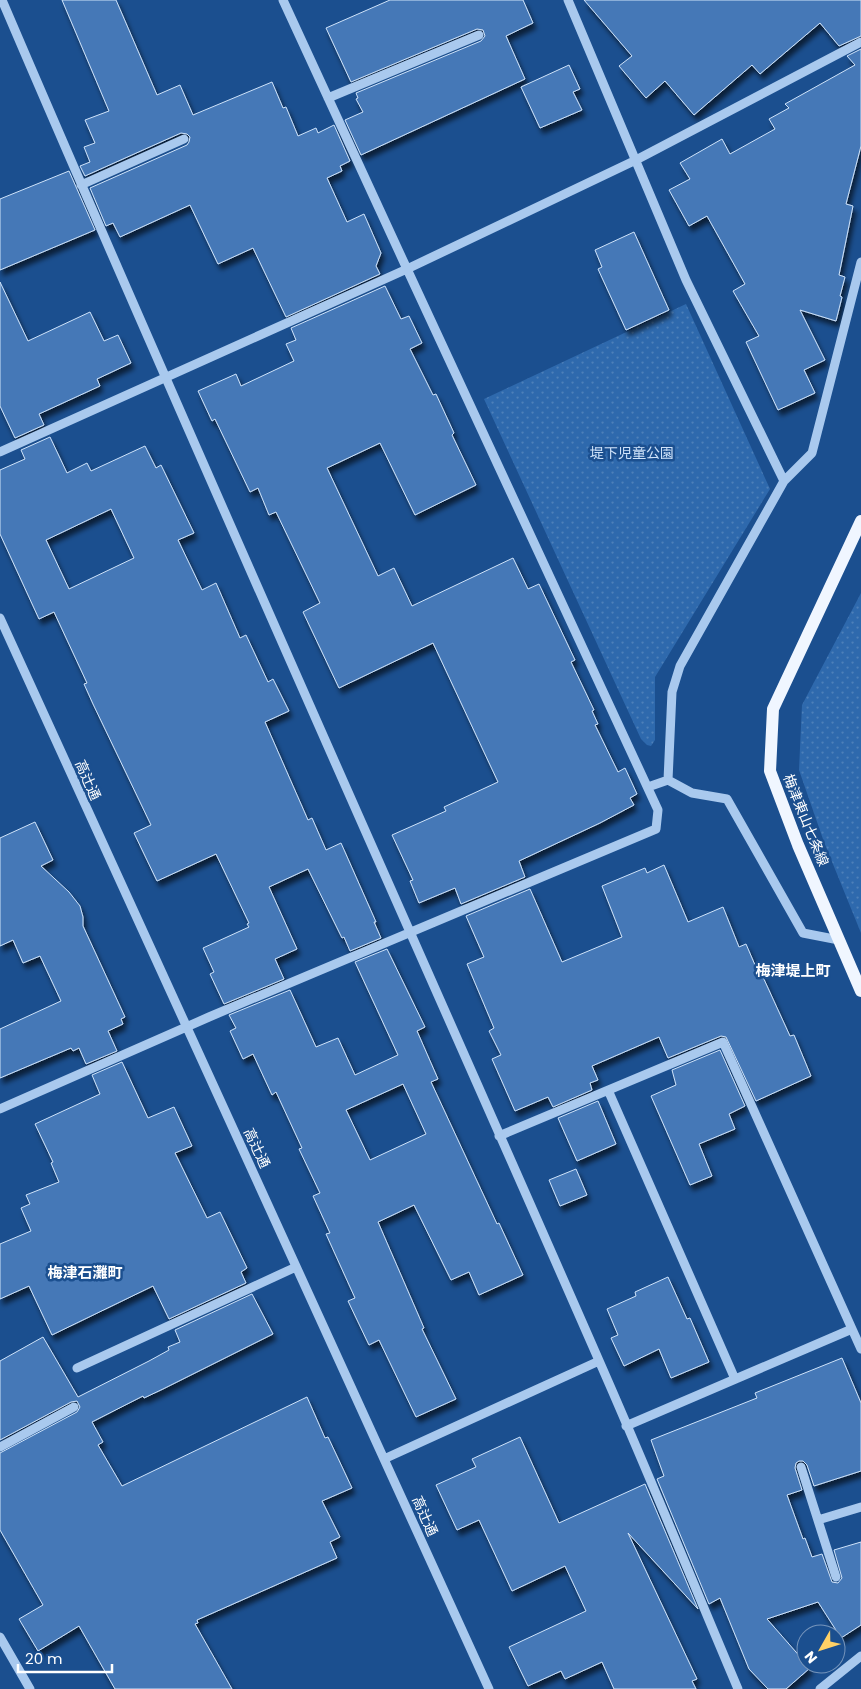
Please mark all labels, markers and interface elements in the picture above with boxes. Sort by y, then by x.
park label: 堤下児童公園 [590,443,674,463]
street label: 高辻通 [70,757,106,803]
street label: 梅津東山七条線 [778,771,834,869]
district label: 梅津堤上町 [755,960,831,981]
street label: 高辻通 [239,1125,275,1171]
district label: 梅津石灘町 [47,1262,123,1283]
street label: 高辻通 [407,1493,443,1539]
north arrow [796,1624,846,1674]
scale bar [18,1642,111,1674]
text: N [800,1647,822,1668]
text: 20 m [25,1648,63,1669]

